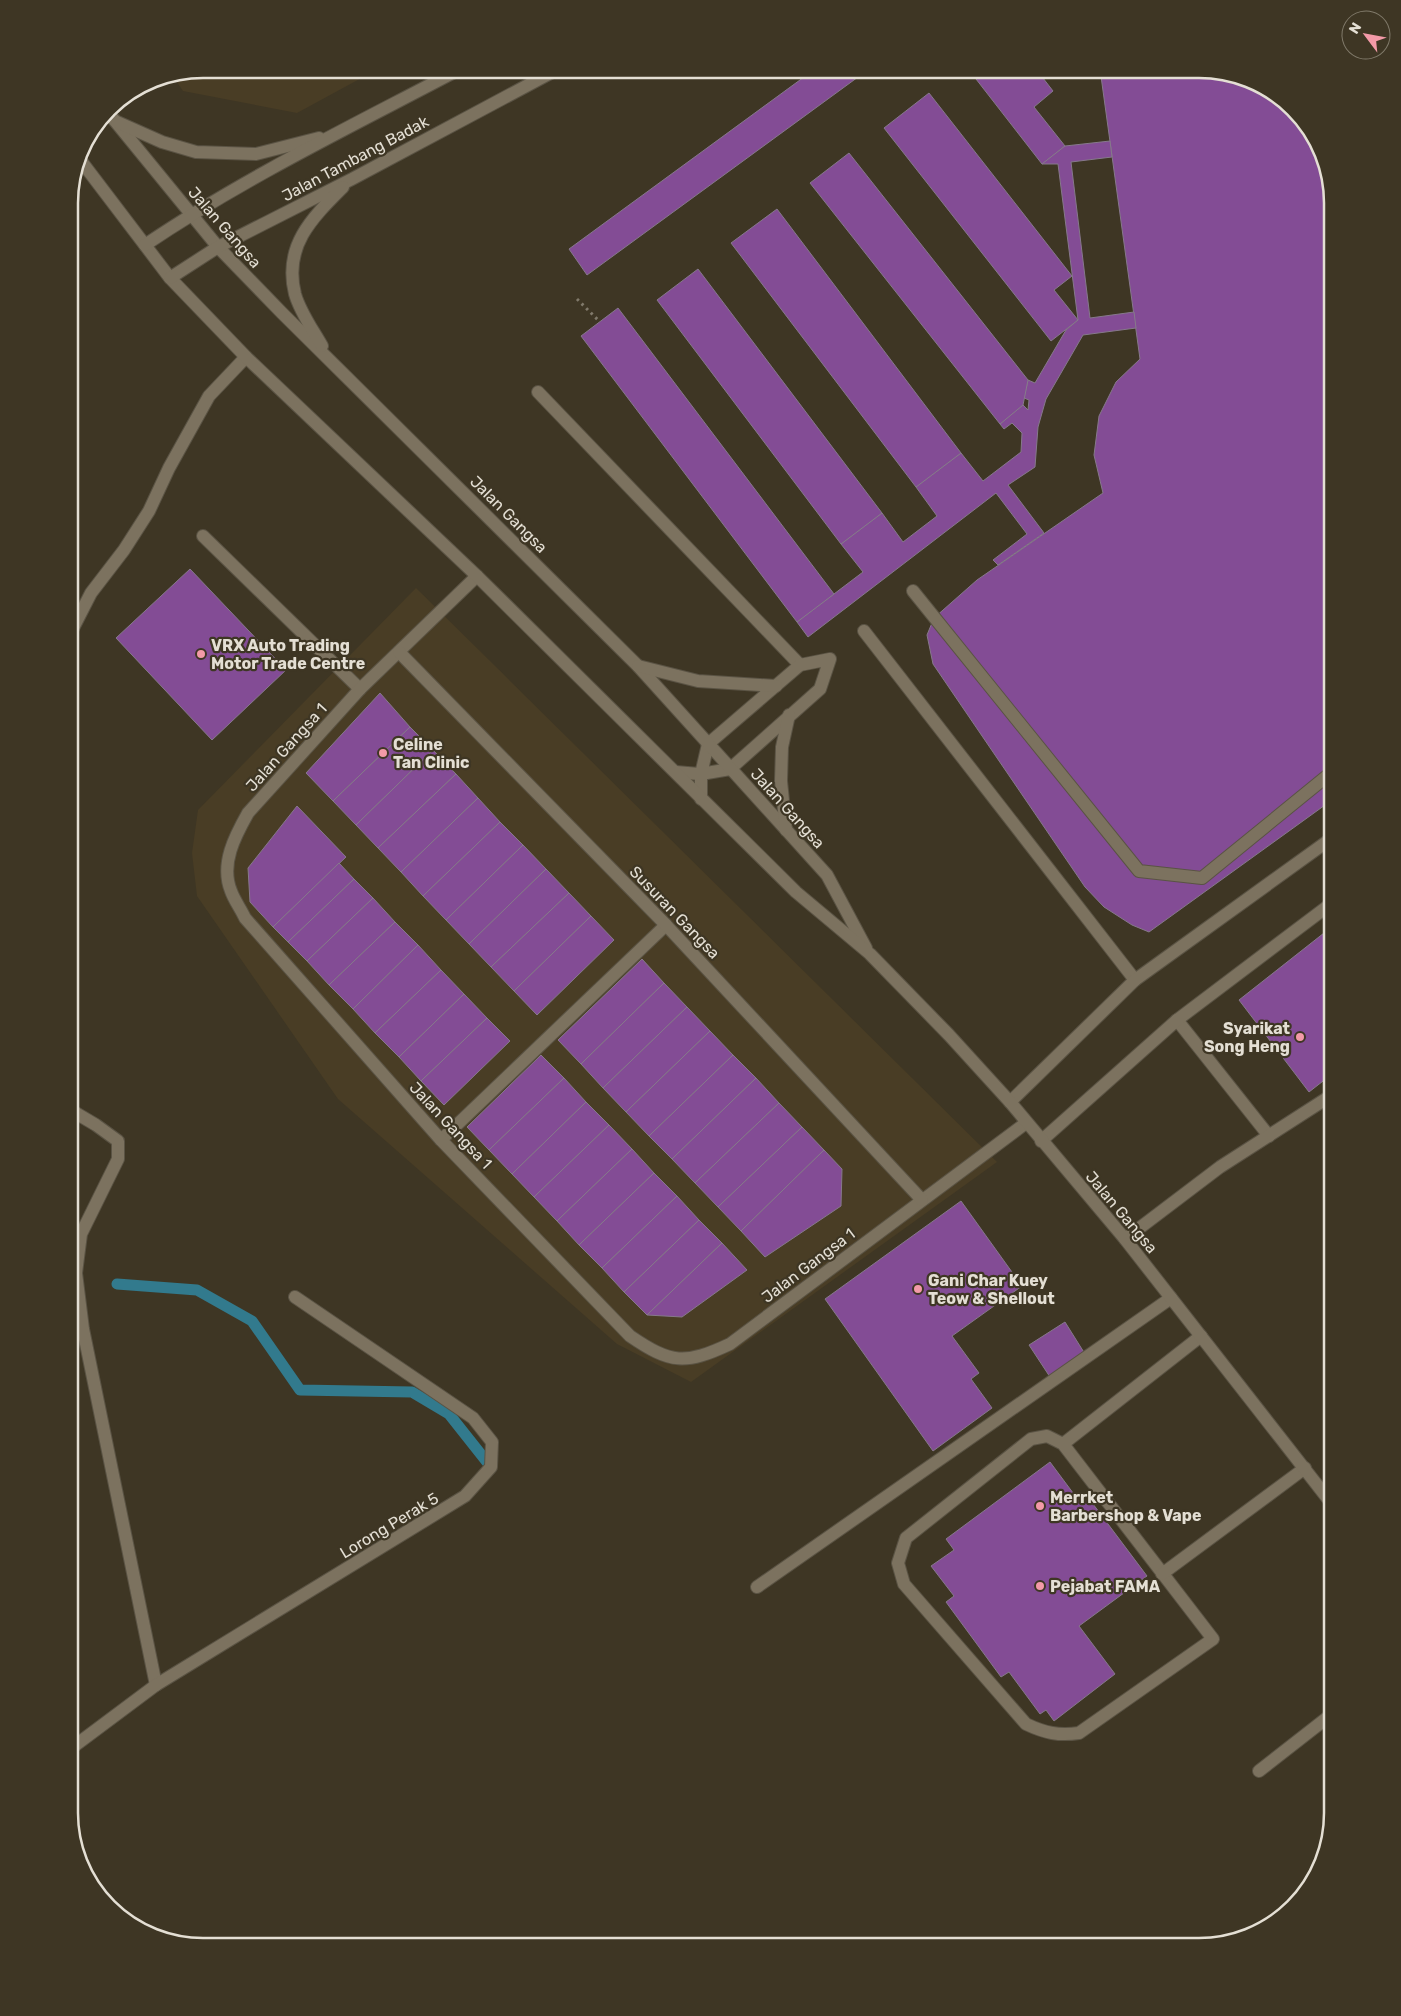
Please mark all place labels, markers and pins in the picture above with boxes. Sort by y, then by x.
place label: VRX Auto Trading Motor Trade Centre [211,636,365,673]
marker: VRX Auto Trading Motor Trade Centre [195,648,207,660]
place label: Celine Tan Clinic [393,735,470,772]
marker: Celine Tan Clinic [377,747,389,759]
place label: Syarikat Song Heng [1204,1019,1291,1056]
marker: Syarikat Song Heng [1294,1031,1306,1043]
place label: Gani Char Kuey Teow & Shellout [928,1271,1055,1308]
marker: Gani Char Kuey Teow & Shellout [912,1283,924,1295]
place label: Merrket Barbershop & Vape [1050,1488,1201,1525]
marker: Merrket Barbershop & Vape [1034,1500,1046,1512]
place label: Pejabat FAMA [1050,1577,1161,1596]
marker: Pejabat FAMA [1034,1580,1046,1592]

